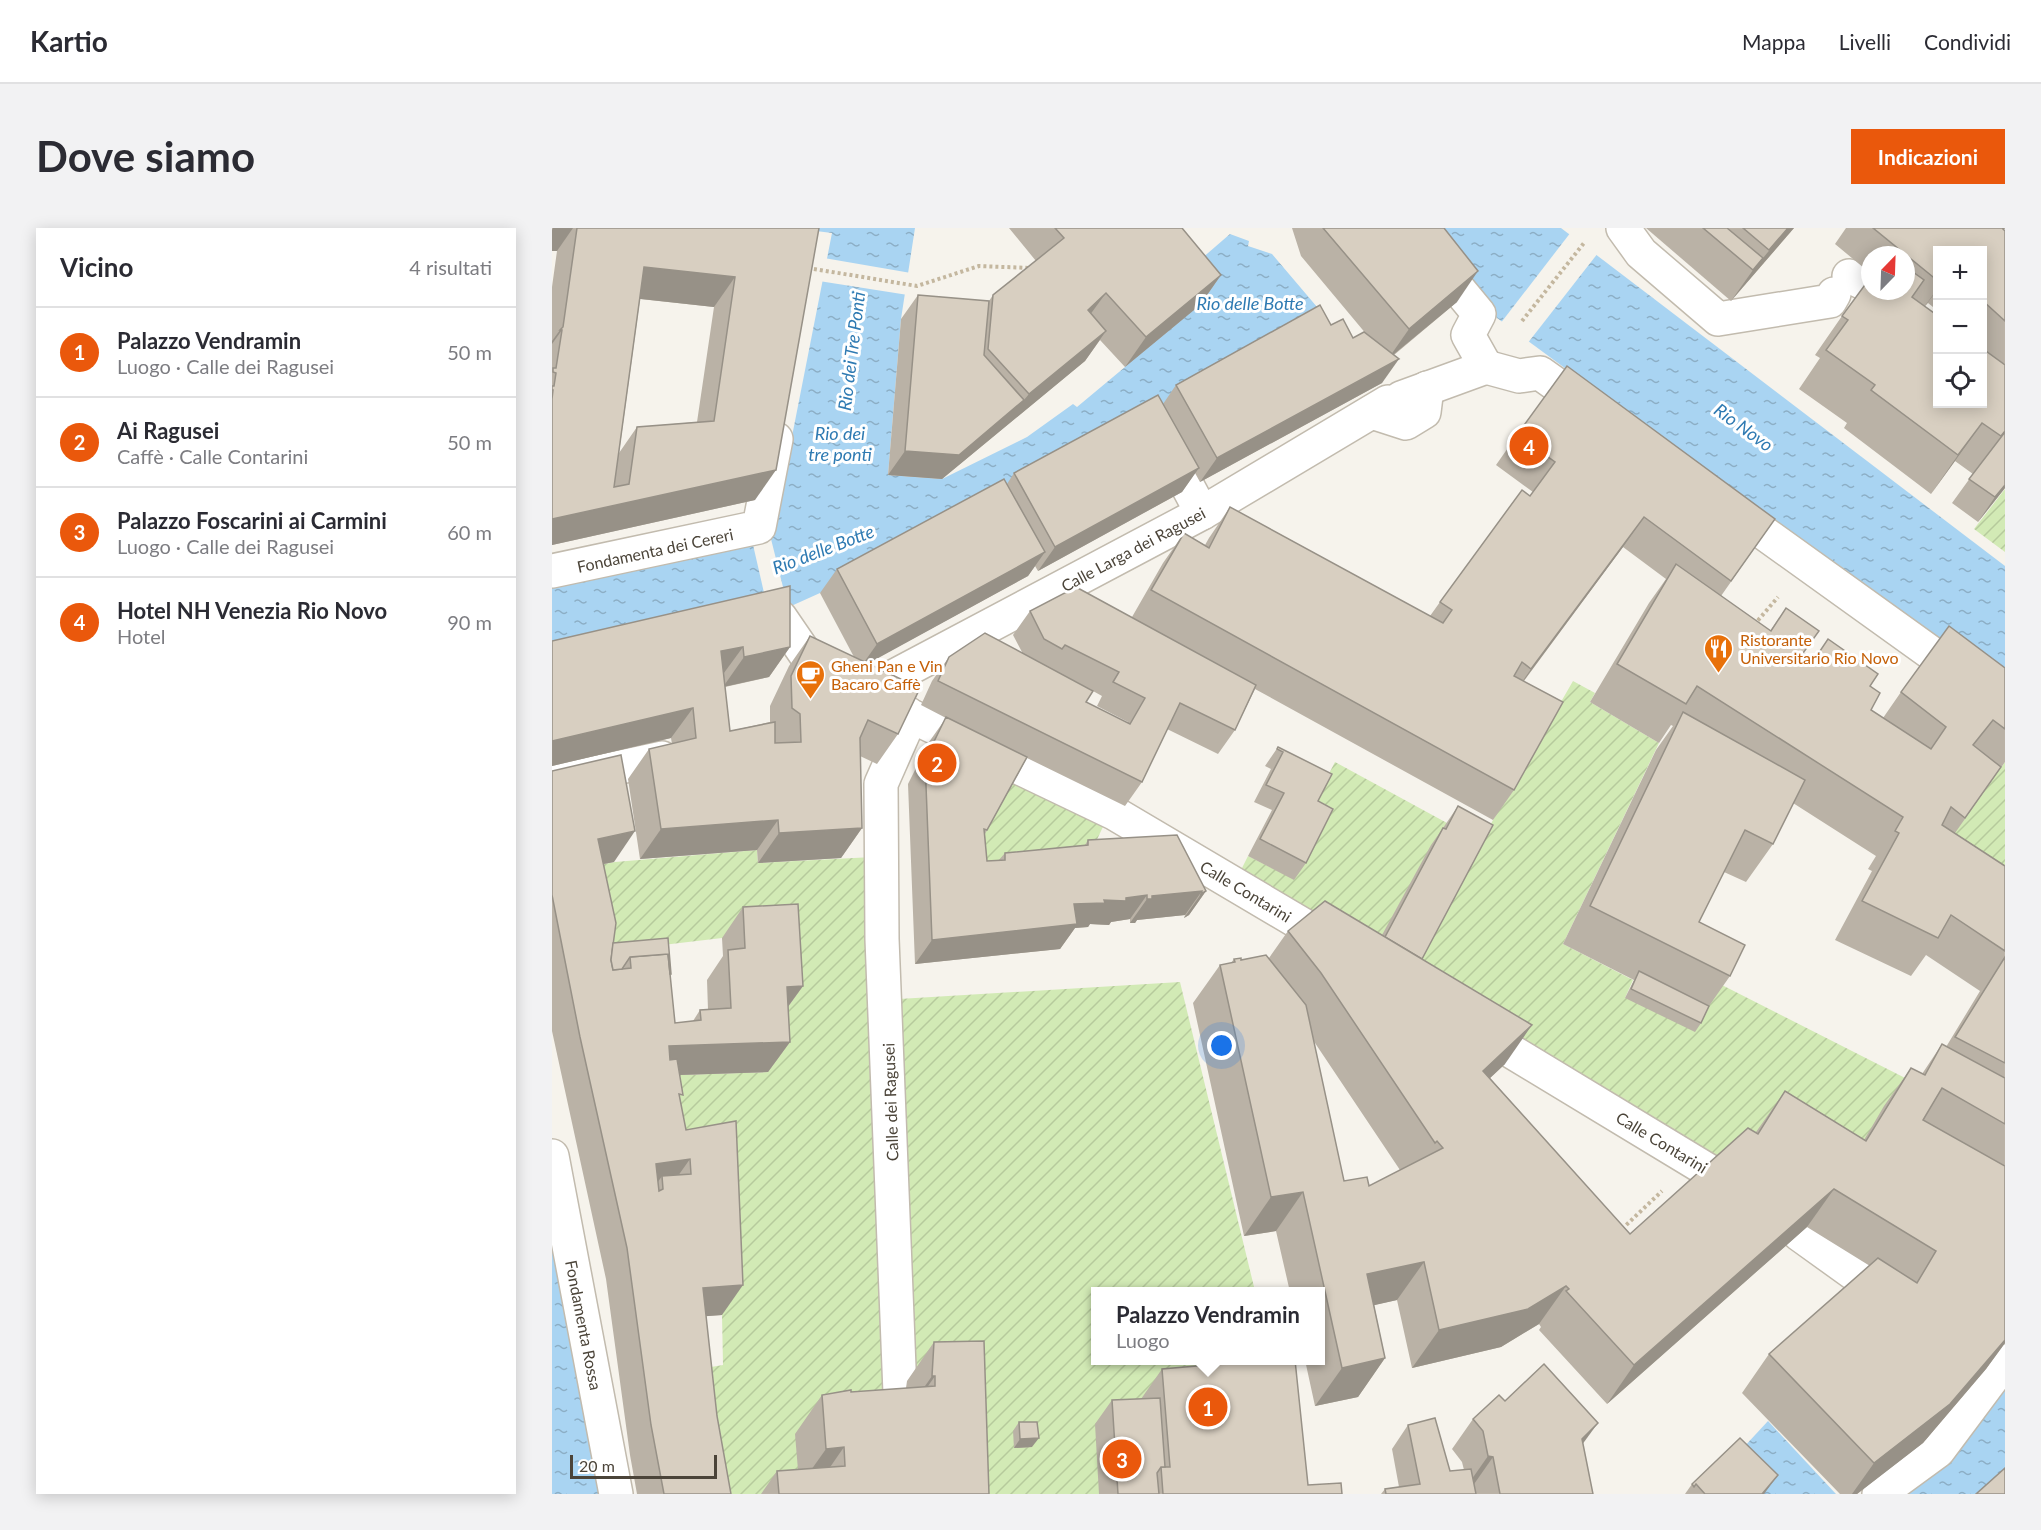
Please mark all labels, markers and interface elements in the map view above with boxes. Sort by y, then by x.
text: Kartio [30,24,108,58]
text: Mappa [1742,29,1806,54]
text: Livelli [1839,29,1891,54]
text: Condividi [1924,29,2011,54]
button: Indicazioni [1851,129,2005,184]
text: Dove siamo [36,131,255,181]
north arrow [1861,246,1915,300]
map controls [1933,246,1987,408]
button: + [1933,246,1987,300]
text: Vicino [60,251,133,283]
text: 4 risultati [409,255,492,279]
water label: Rio dei Tre Ponti [833,290,869,412]
water label: Rio delle Botte [1196,292,1304,314]
button: − [1933,300,1987,354]
text: Palazzo Vendramin [117,327,301,354]
text: 1 [74,340,85,364]
text: 50 m [447,340,492,364]
text: Luogo · Calle dei Ragusei [117,354,334,378]
button: locate [1933,354,1987,408]
water label: Rio Novo [1710,398,1778,456]
text: Ai Ragusei [117,417,219,444]
water label: Rio dei tre ponti [808,422,872,465]
pin: 4 [1510,424,1548,468]
text: 2 [74,430,85,454]
text: 50 m [447,430,492,454]
text: Caffè · Calle Contarini [117,444,308,468]
street label: Calle Larga dei Ragusei [1058,503,1208,595]
text: Palazzo Foscarini ai Carmini [117,507,387,534]
text: 3 [74,520,85,544]
text: 60 m [447,520,492,544]
water label: Rio delle Botte [769,520,877,578]
street label: Fondamenta dei Cereri [575,524,735,576]
text: Luogo · Calle dei Ragusei [117,534,334,558]
text: Hotel NH Venezia Rio Novo [117,597,387,624]
text: 4 [74,610,85,634]
text: 90 m [447,610,492,634]
text: Hotel [117,624,166,648]
place label: Ristorante Universitario Rio Novo [1740,630,1899,667]
restaurant icon: Ristorante Universitario Rio Novo [1703,632,1735,674]
place label: Gheni Pan e Vin Bacaro Caffè [831,656,943,693]
cafe icon: Gheni Pan e Vin Bacaro Caffè [794,658,826,700]
pin: 2 [918,740,956,786]
street label: Calle Contarini [1197,856,1295,926]
your location [1207,1031,1236,1060]
street label: Calle dei Ragusei [878,1043,902,1161]
street label: Calle Contarini [1613,1107,1711,1177]
street label: Fondamenta Rossa [562,1258,606,1392]
popup [1091,1287,1325,1365]
text: Palazzo Vendramin [1116,1301,1300,1328]
text: Luogo [1116,1328,1170,1352]
pin: 1 [1188,1384,1228,1430]
pin: 3 [1102,1436,1142,1482]
scale bar [570,1452,717,1480]
text: 20 m [579,1456,615,1475]

